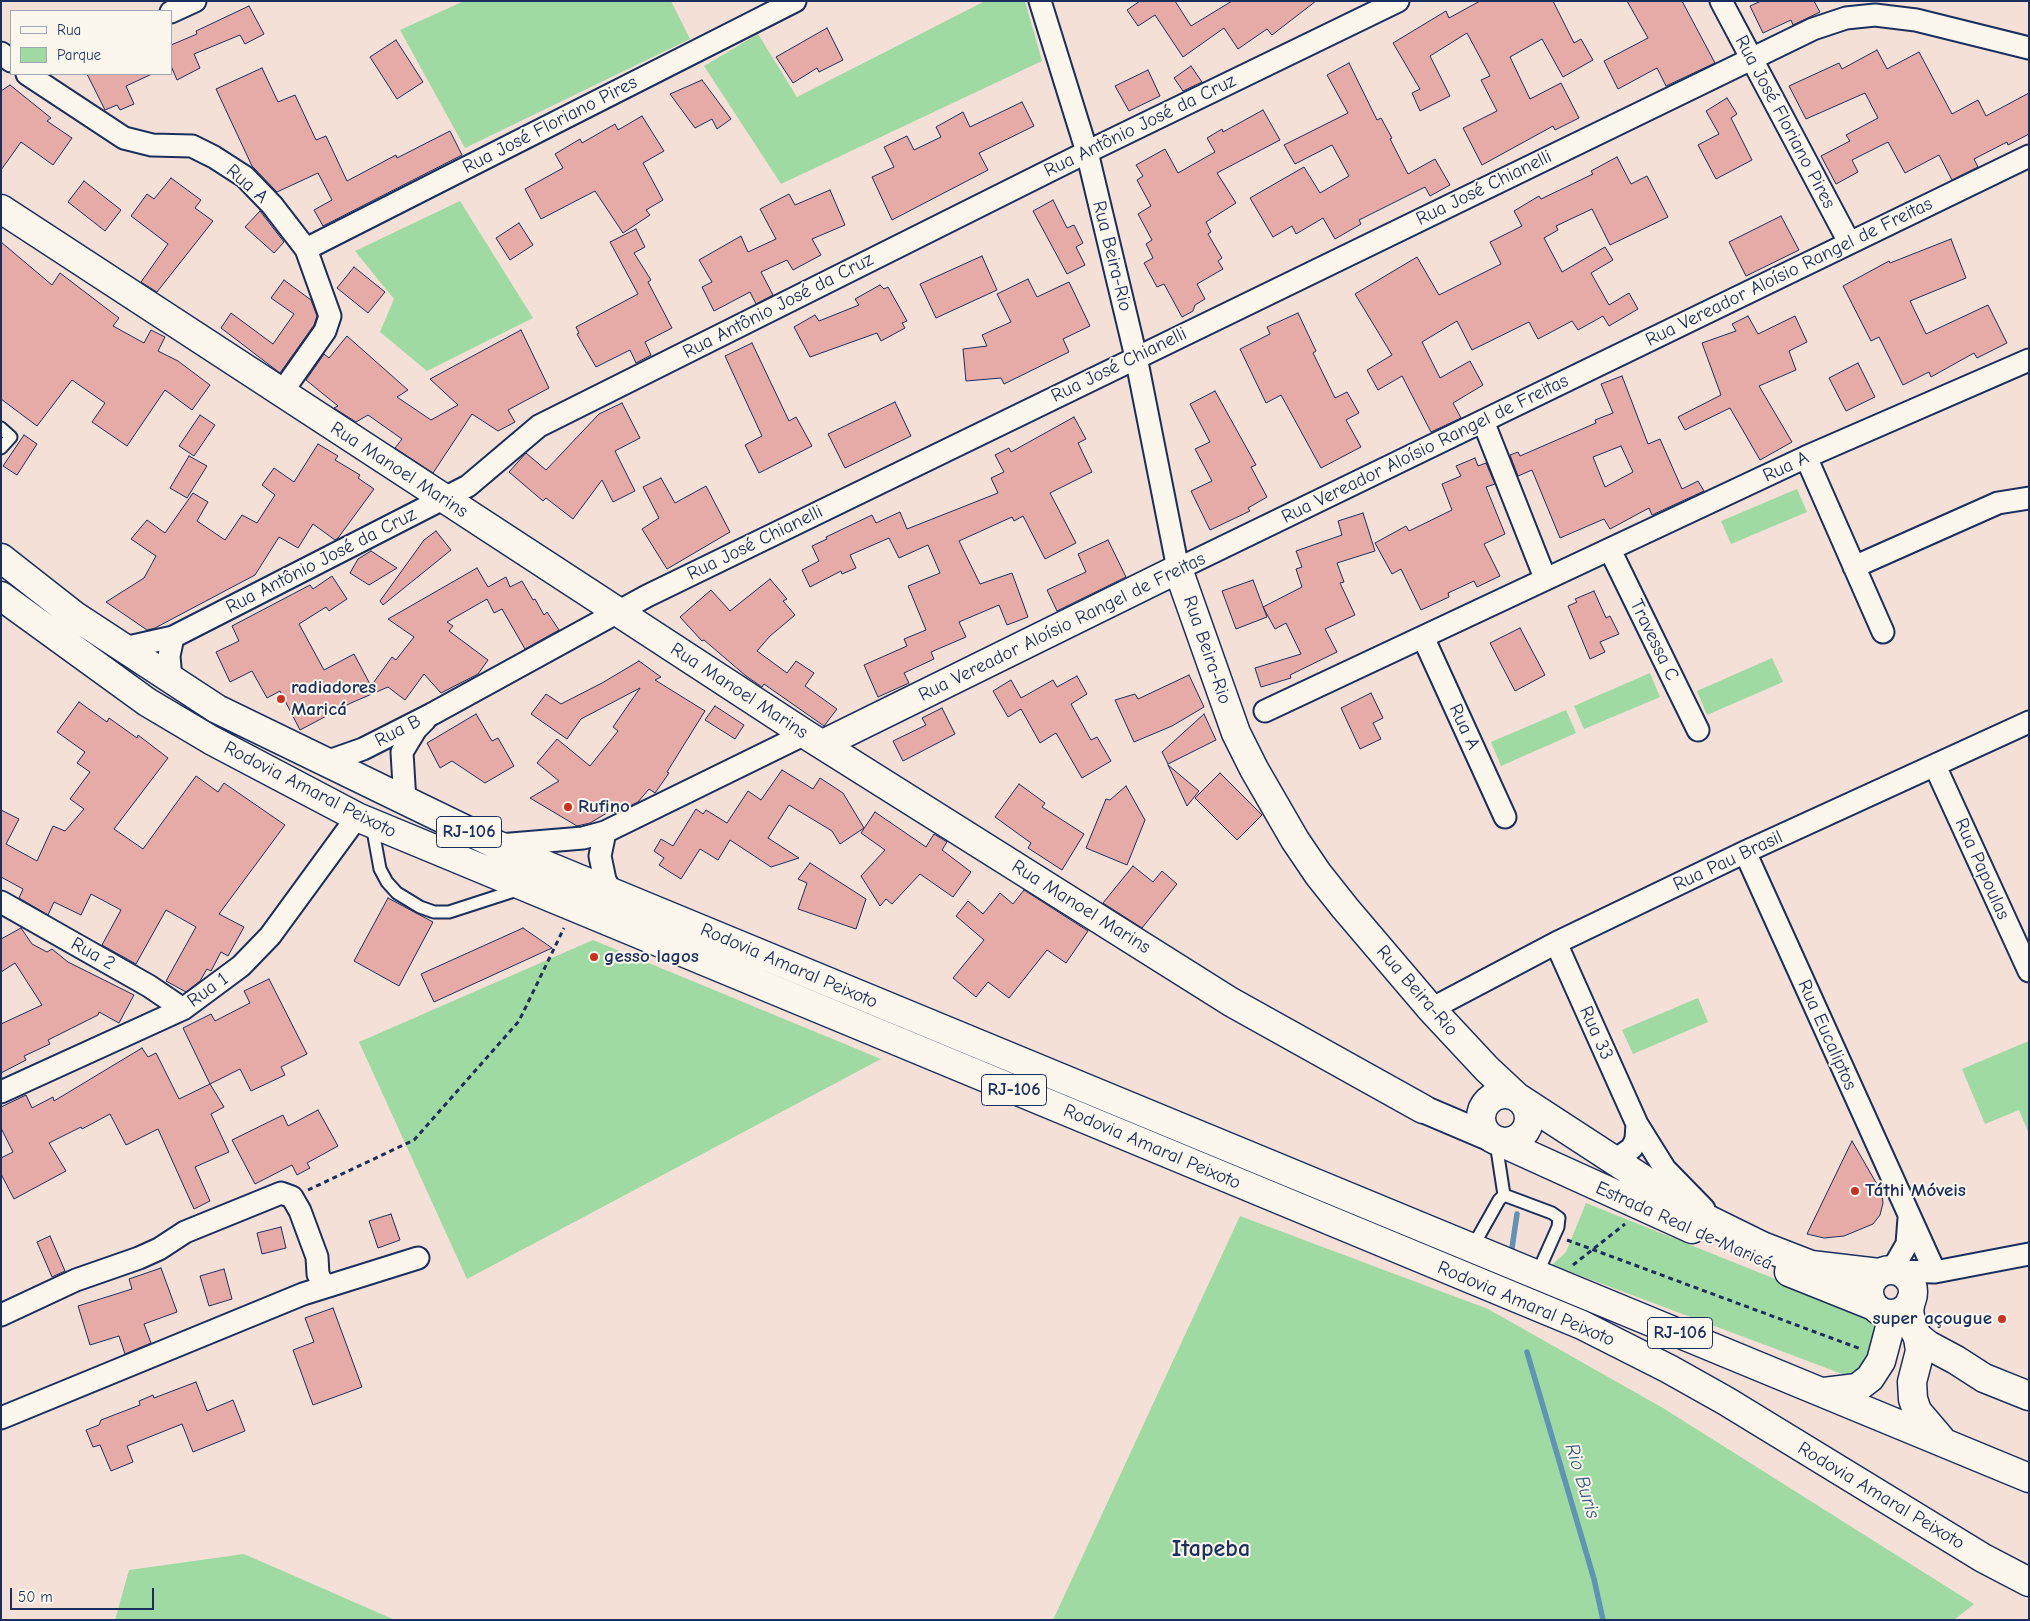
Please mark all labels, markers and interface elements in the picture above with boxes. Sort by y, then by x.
legend [10,10,172,75]
text: Rua [57,21,81,39]
street label: Rua José Floriano Pires [1730,32,1840,212]
text: Parque [57,46,101,64]
street label: Rua Antônio José da Cruz [1040,70,1240,182]
street label: Rua José Floriano Pires [459,71,641,179]
street label: Rua José Chianelli [1412,145,1556,231]
street label: Rua A [221,160,273,208]
street label: Rua Vereador Aloísio Rangel de Freitas [1642,192,1936,352]
street label: Rua Beira-Rio [1087,198,1137,314]
street label: Rua Antônio José da Cruz [679,248,877,364]
street label: Rua José Chianelli [1047,322,1191,408]
street label: Rua Vereador Aloísio Rangel de Freitas [1278,369,1572,529]
street label: Rua Manoel Marins [326,417,472,523]
street label: Rua A [1759,446,1813,488]
street label: Rua José Chianelli [683,500,827,586]
street label: Rua Antônio José da Cruz [222,503,420,619]
street label: Rua Vereador Aloísio Rangel de Freitas [915,547,1209,707]
street label: Rua Beira-Rio [1178,593,1236,707]
street label: Travessa C [1625,596,1683,684]
street label: Rua Manoel Marins [666,638,812,744]
place label: radiadores Maricá [291,677,376,721]
marker: radiadores Maricá [275,693,287,705]
street label: Rua A [1443,700,1485,754]
street label: Rua B [371,710,425,752]
street label: Rodovia Amaral Peixoto [220,737,400,843]
place label: Rufino [578,796,630,818]
marker: Rufino [562,801,574,813]
street label: Rua Papoulas [1950,815,2014,923]
road number: RJ-106 [436,816,502,848]
street label: Rua Pau Brasil [1670,826,1786,896]
street label: Rua Manoel Marins [1007,855,1155,959]
street label: Rodovia Amaral Peixoto [697,918,881,1014]
street label: Rua 2 [67,933,119,975]
street label: Rua Beira-Rio [1371,941,1463,1041]
place label: gesso lagos [604,946,699,968]
marker: gesso lagos [588,951,600,963]
street label: Rua 1 [183,968,233,1012]
street label: Rua Eucaliptos [1793,976,1861,1094]
street label: Rua 33 [1574,1003,1618,1063]
road number: RJ-106 [982,1074,1046,1106]
street label: Rodovia Amaral Peixoto [1060,1099,1244,1195]
street label: Estrada Real de Maricá [1592,1177,1776,1275]
place label: Táthi Móveis [1865,1180,1966,1202]
marker: Táthi Móveis [1849,1185,1861,1197]
street label: Rodovia Amaral Peixoto [1434,1256,1618,1352]
place label: super açougue [1873,1308,1992,1330]
marker: super açougue [1996,1313,2008,1325]
road number: RJ-106 [1648,1318,1712,1349]
street label: Rodovia Amaral Peixoto [1793,1437,1969,1555]
water label: Rio Buris [1559,1441,1605,1521]
district label: Itapeba [1172,1535,1250,1563]
scale bar [12,1578,156,1610]
text: 50 m [18,1588,53,1606]

